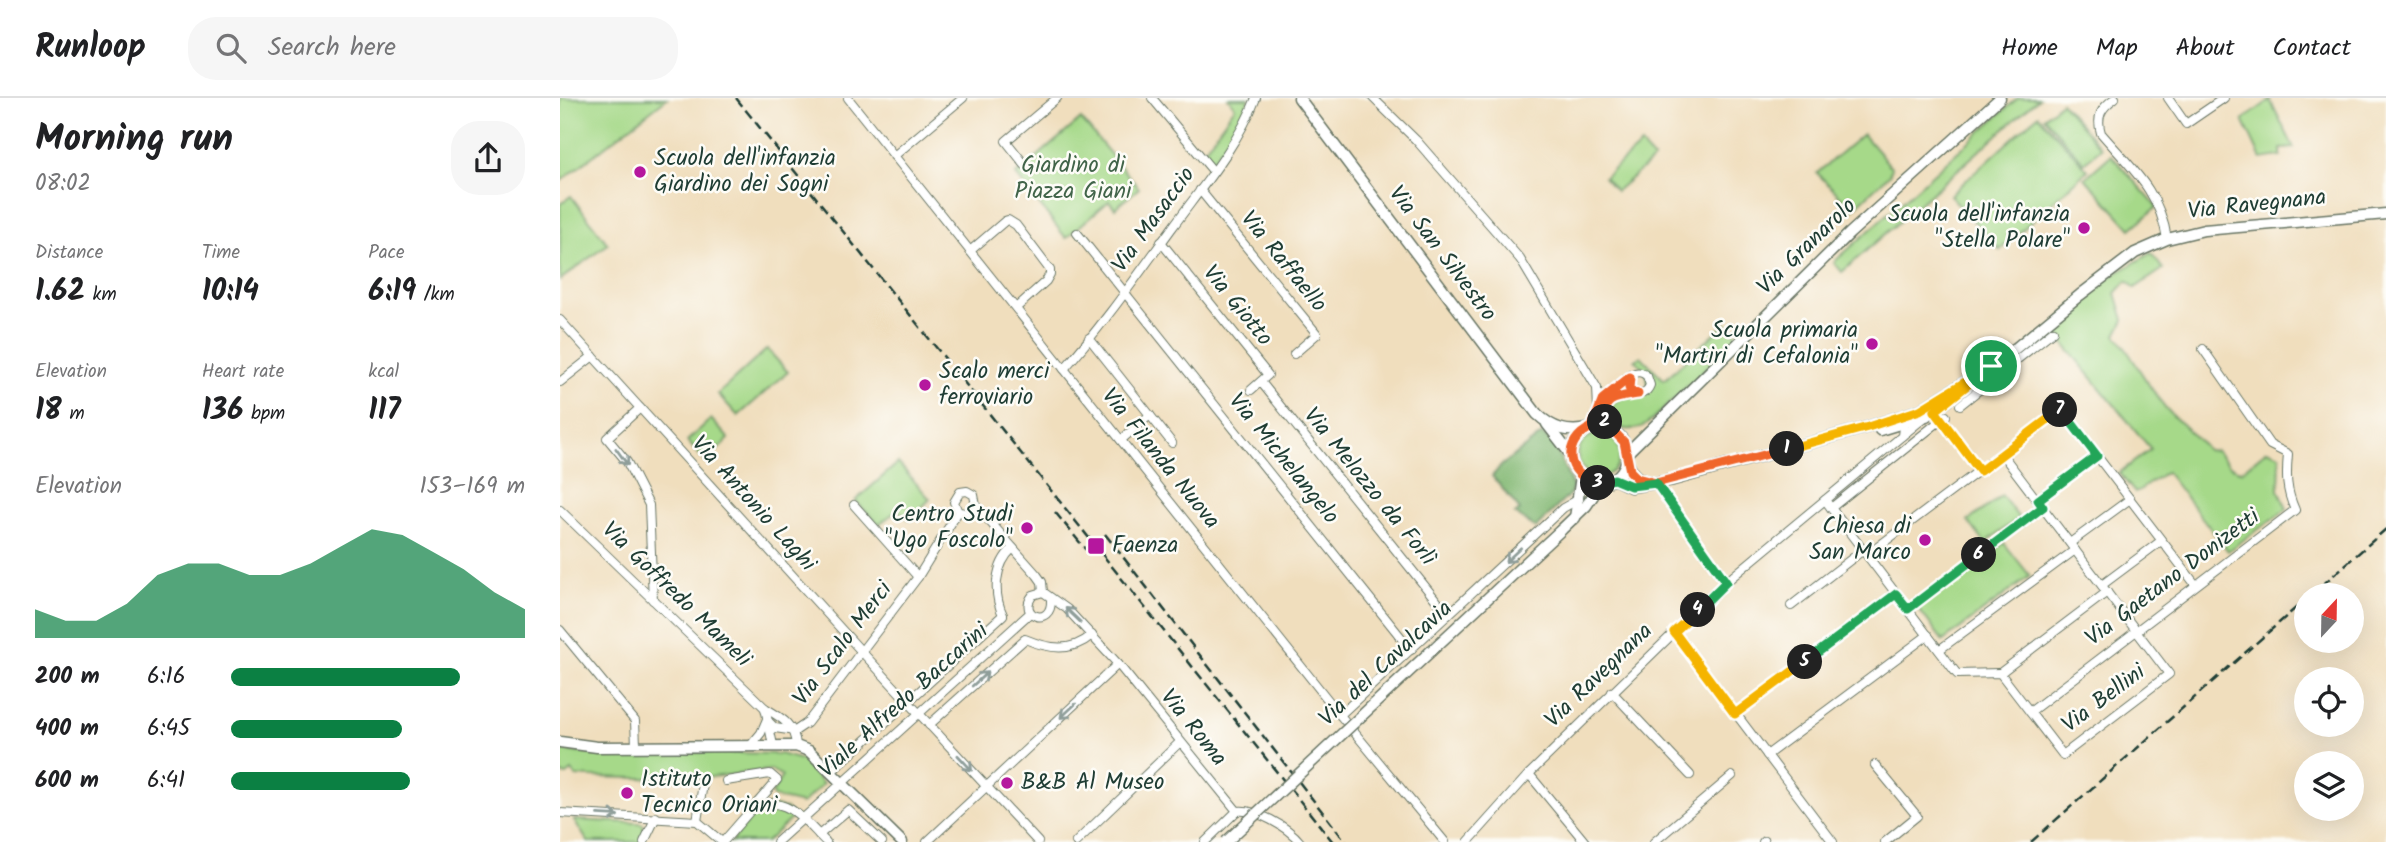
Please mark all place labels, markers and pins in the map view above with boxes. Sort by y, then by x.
place label: Scuola dell'infanzia Giardino dei Sogni [654,141,836,203]
marker: Scuola dell'infanzia Giardino dei Sogni [632,164,648,180]
place label: Scuola dell'infanzia "Stella Polare" [1888,197,2070,259]
marker: Scuola dell'infanzia "Stella Polare" [2076,220,2092,236]
place label: Scuola primaria "Martiri di Cefalonia" [1655,313,1858,375]
marker: Scuola primaria "Martiri di Cefalonia" [1864,336,1880,352]
pin [1961,336,2021,396]
place label: Scalo merci ferroviario [939,354,1051,416]
marker: Scalo merci ferroviario [917,377,933,393]
pin: 7 [2042,392,2078,428]
pin: 2 [1588,404,1622,440]
pin: 1 [1770,432,1804,466]
pin: 3 [1580,466,1616,500]
place label: Centro Studi "Ugo Foscolo" [884,497,1015,559]
place label: Chiesa di San Marco [1809,509,1913,571]
marker: Centro Studi "Ugo Foscolo" [1019,520,1035,536]
place label: Faenza [1112,528,1178,564]
marker: Chiesa di San Marco [1917,532,1933,548]
marker: Faenza [1086,536,1106,556]
pin: 6 [1962,538,1996,573]
pin: 4 [1680,592,1716,628]
pin: 5 [1788,644,1822,680]
place label: Istituto Tecnico Oriani [641,762,779,824]
place label: B&B Al Museo [1021,765,1164,801]
marker: B&B Al Museo [999,775,1015,791]
marker: Istituto Tecnico Oriani [619,785,635,801]

